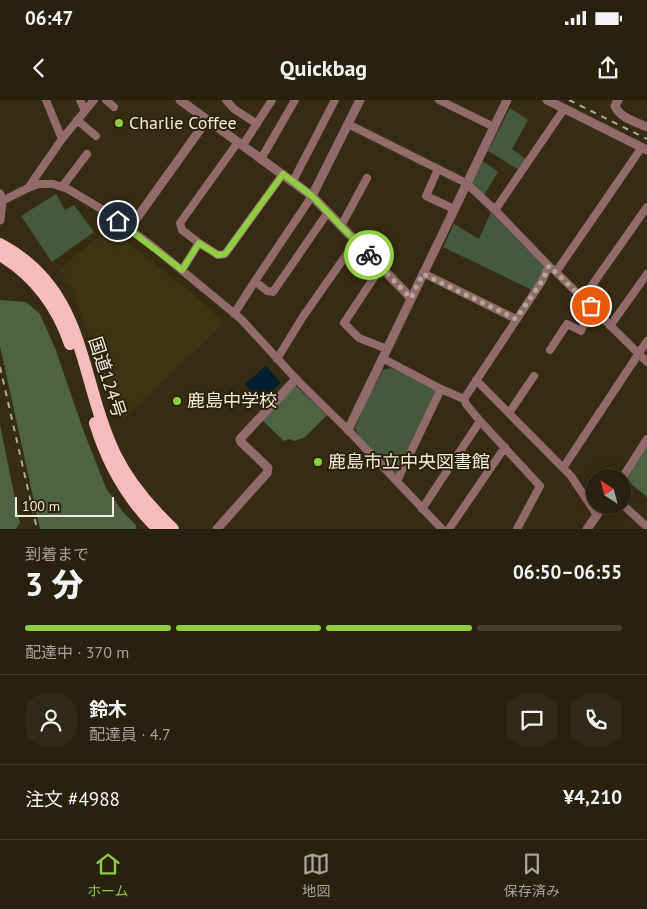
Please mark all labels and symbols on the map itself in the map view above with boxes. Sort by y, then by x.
place label: Charlie Coffee [129,111,237,134]
marker: Charlie Coffee [113,117,125,129]
pin [97,200,139,242]
courier [344,230,394,280]
pin [570,285,612,327]
street label: 国道124号 [84,334,131,420]
place label: 鹿島中学校 [187,389,277,412]
marker: 鹿島中学校 [171,395,183,407]
place label: 鹿島市立中央図書館 [328,450,490,473]
marker: 鹿島市立中央図書館 [312,456,324,468]
north arrow [586,469,631,514]
scale bar [15,494,114,517]

